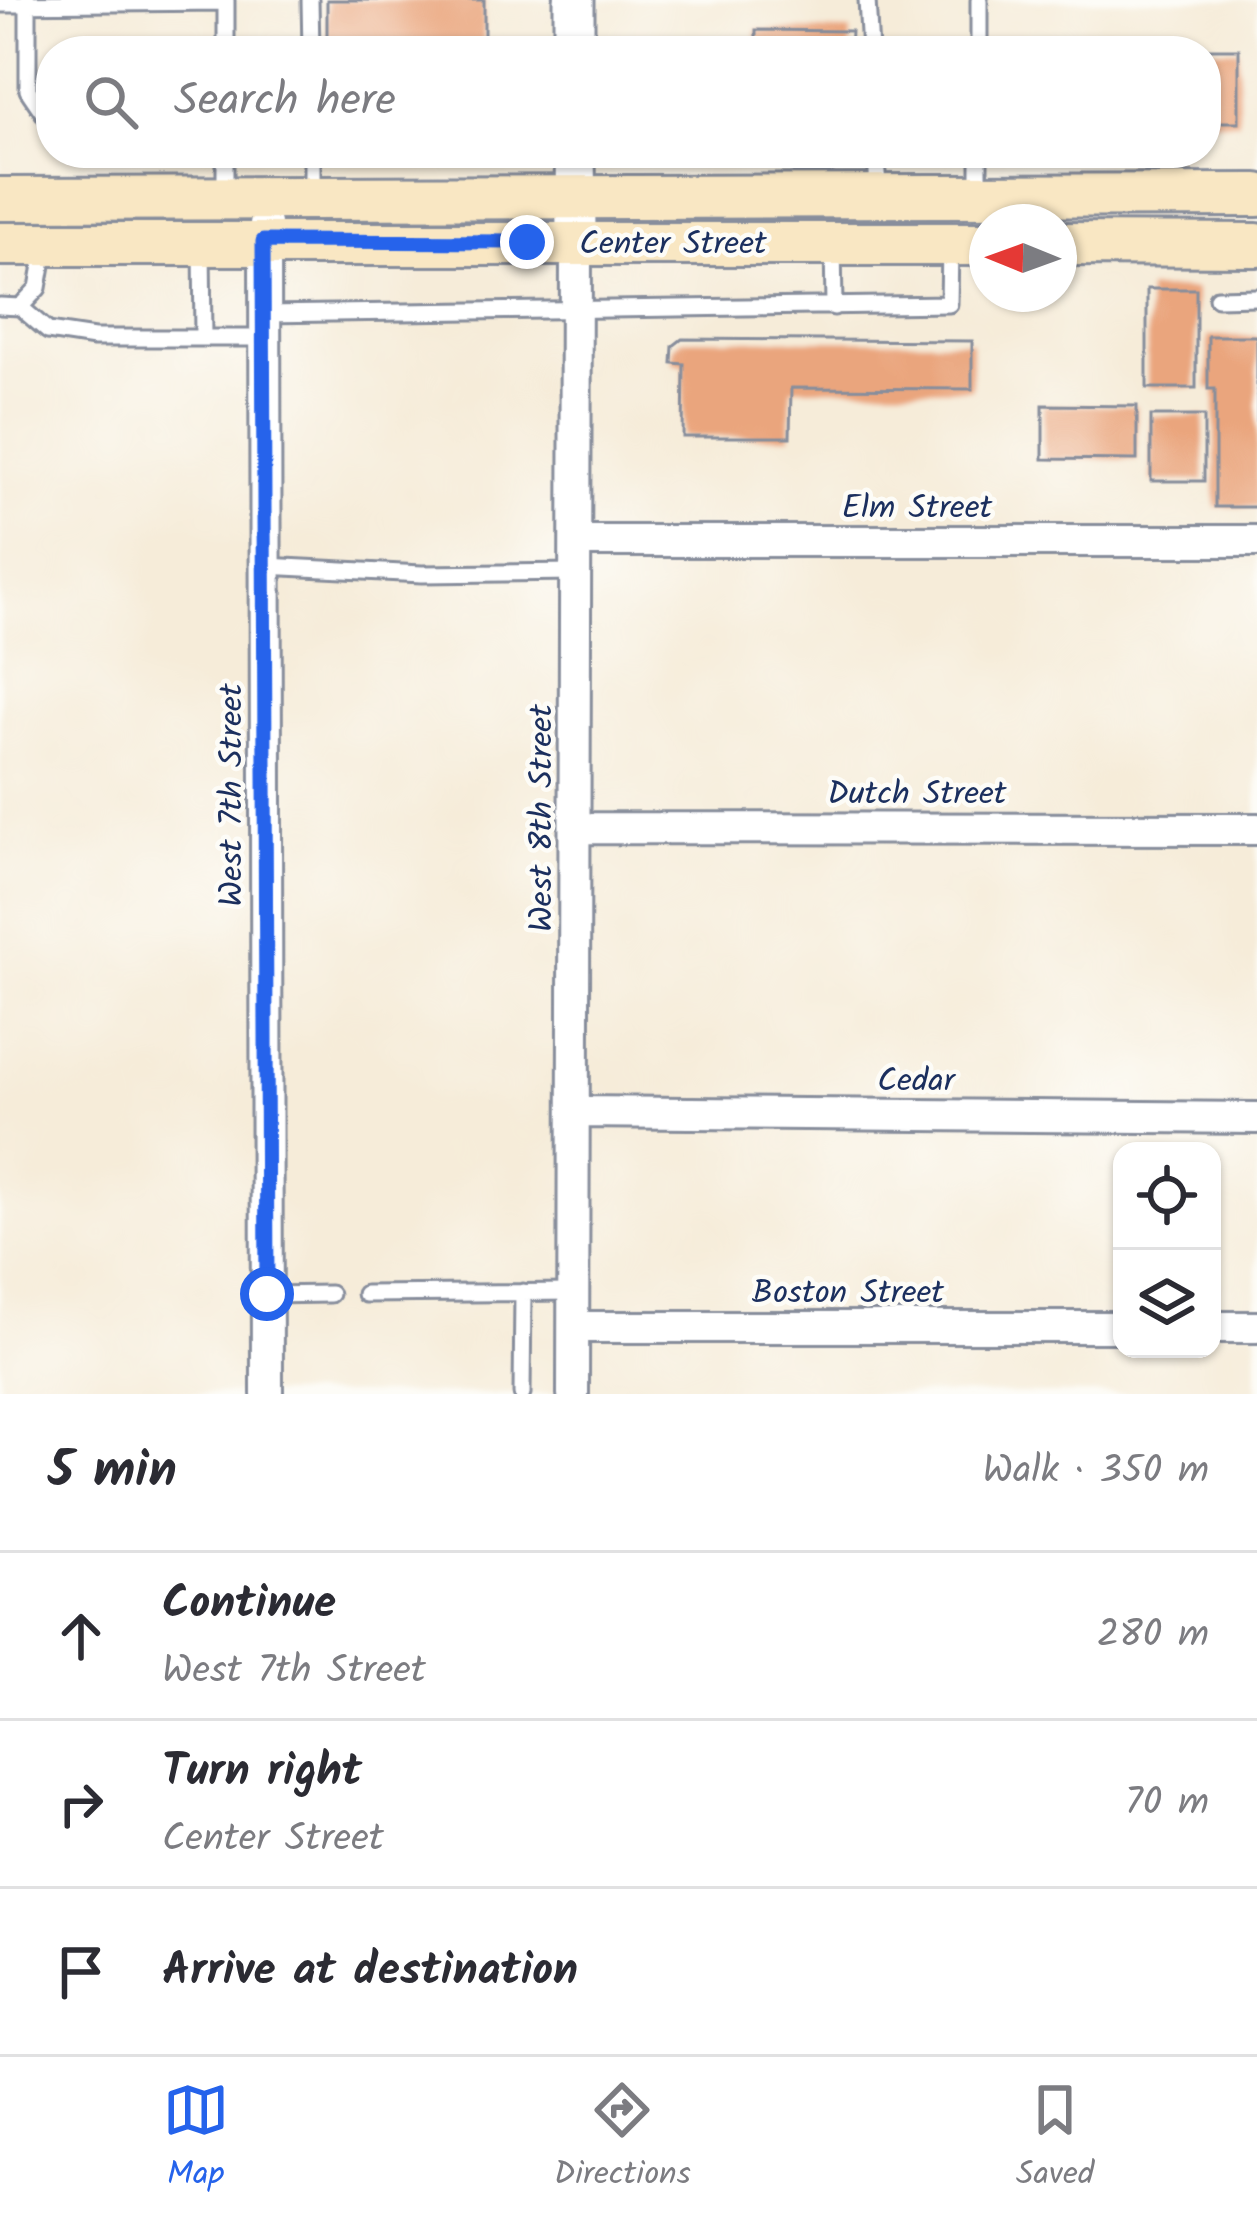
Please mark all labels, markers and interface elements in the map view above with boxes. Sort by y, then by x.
search box [36,36,1221,168]
text: Search here [174,66,396,138]
icon: search [78,69,144,135]
north arrow [969,204,1077,312]
route end [500,215,554,269]
street label: Center Street [579,219,768,272]
street label: Elm Street [842,483,994,536]
street label: West 7th Street [207,682,260,907]
street label: West 8th Street [517,703,570,932]
street label: Dutch Street [827,769,1008,822]
street label: Cedar [877,1056,957,1109]
map controls [1113,1142,1221,1358]
button: locate [1113,1142,1221,1250]
button: layers [1113,1250,1221,1358]
route start [240,1267,294,1321]
street label: Boston Street [752,1268,945,1321]
text: 5 min [48,1432,177,1513]
text: Walk · 350 m [982,1441,1209,1503]
text: Continue [162,1569,336,1641]
icon: ahead [48,1603,114,1669]
text: 280 m [1097,1605,1209,1667]
text: West 7th Street [162,1641,426,1703]
text: Turn right [162,1737,362,1809]
icon: right [48,1771,114,1837]
text: 70 m [1125,1773,1209,1835]
text: Center Street [162,1809,384,1871]
text: Arrive at destination [162,1936,578,2008]
icon: arrive [48,1939,114,2005]
tab: Map [163,2077,229,2202]
tab: Directions [554,2077,691,2202]
tab: Saved [1016,2077,1094,2202]

